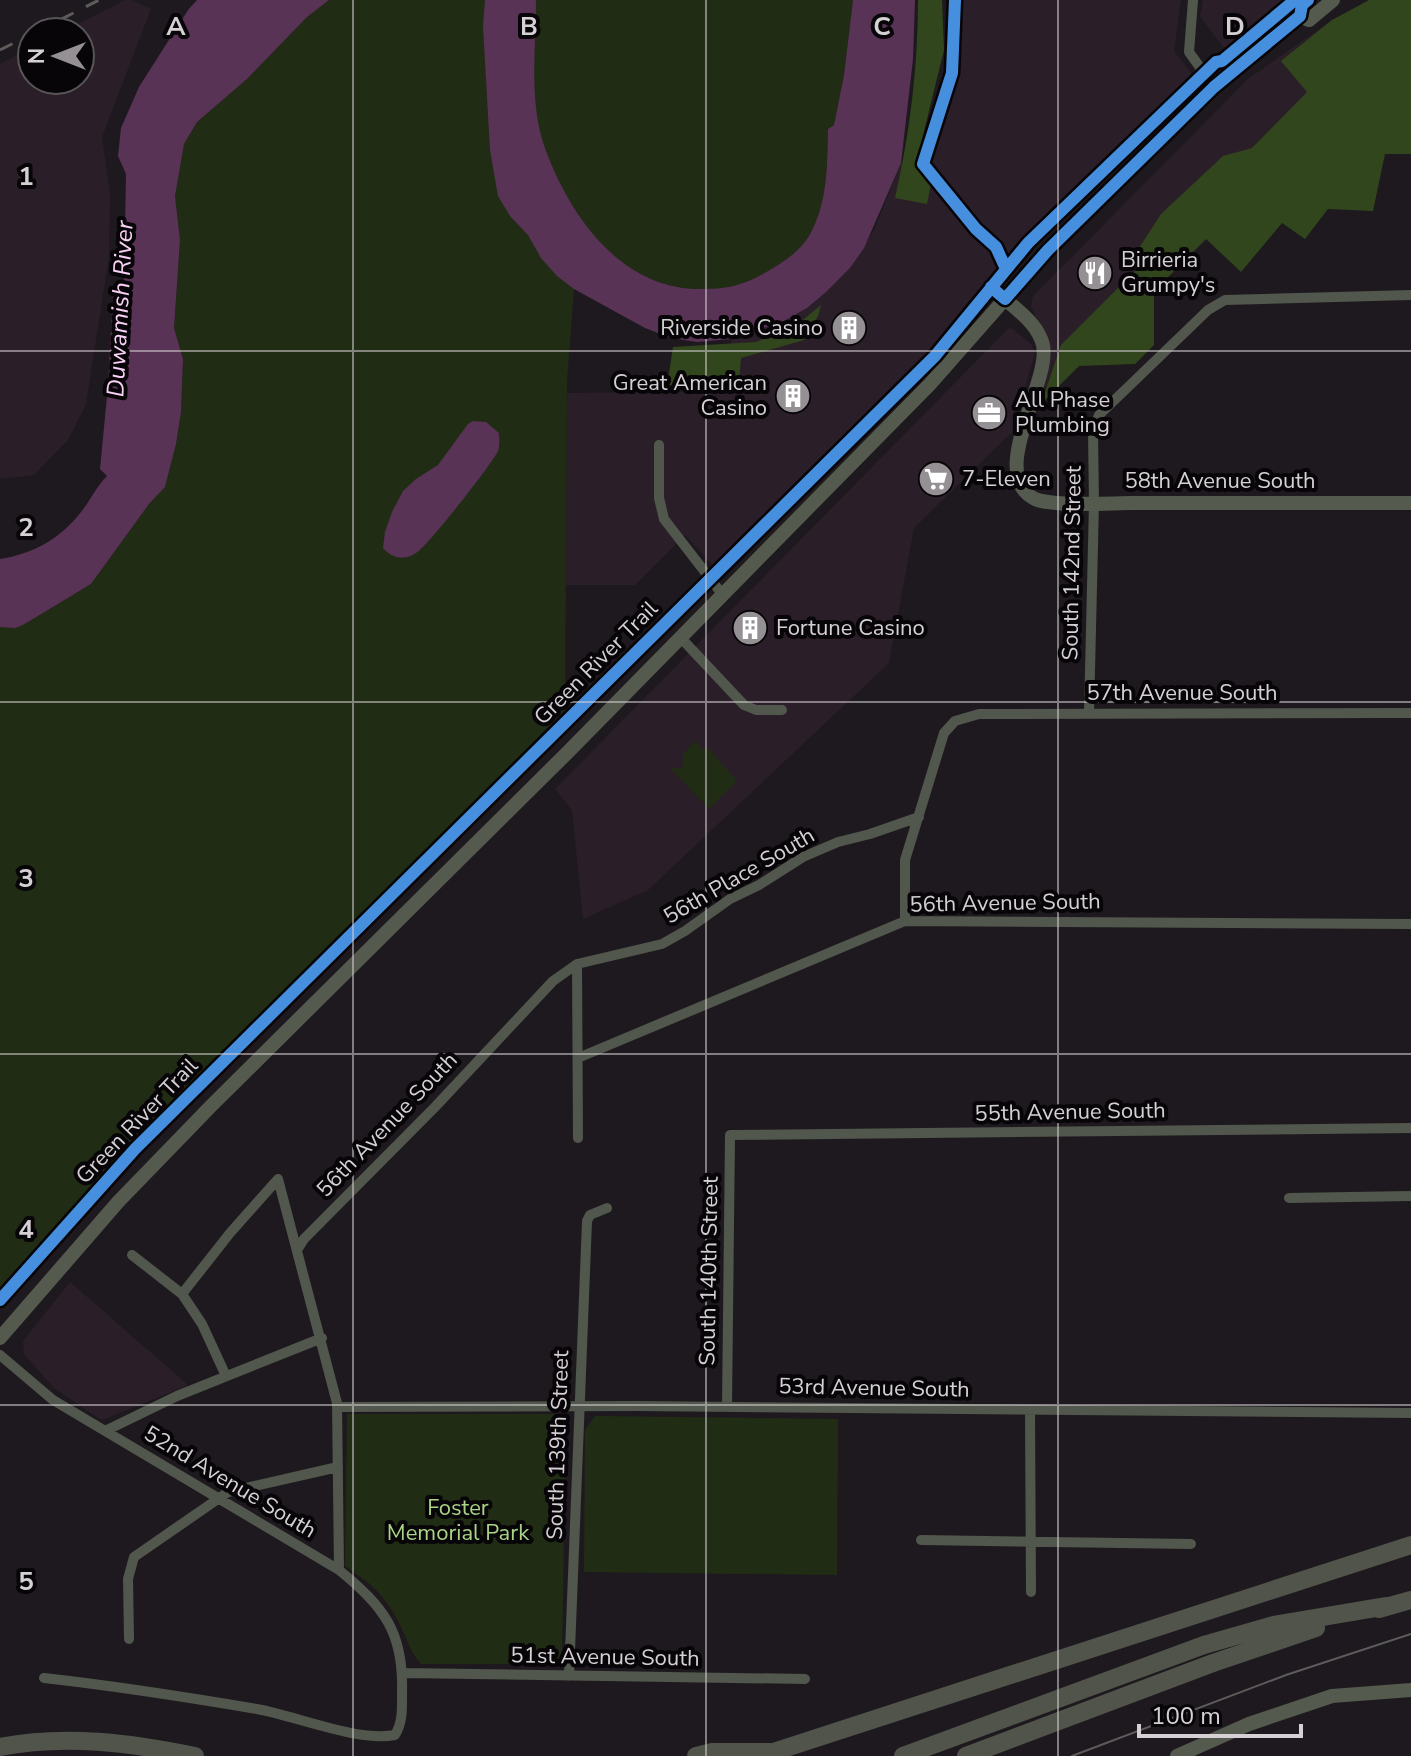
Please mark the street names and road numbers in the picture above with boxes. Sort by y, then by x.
street label: South 142nd Street [1055,465,1089,661]
street label: 58th Avenue South [1124,466,1316,496]
street label: Green River Trail [527,594,665,732]
street label: 57th Avenue South [1086,678,1278,708]
street label: 56th Place South [658,821,820,931]
street label: 56th Avenue South [909,886,1101,920]
street label: 56th Avenue South [310,1046,464,1204]
street label: Green River Trail [69,1051,205,1190]
street label: 55th Avenue South [974,1095,1166,1129]
street label: South 140th Street [692,1176,726,1366]
street label: South 139th Street [540,1350,576,1540]
street label: 53rd Avenue South [778,1371,970,1405]
street label: 52nd Avenue South [138,1419,322,1545]
street label: 51st Avenue South [510,1640,700,1674]

